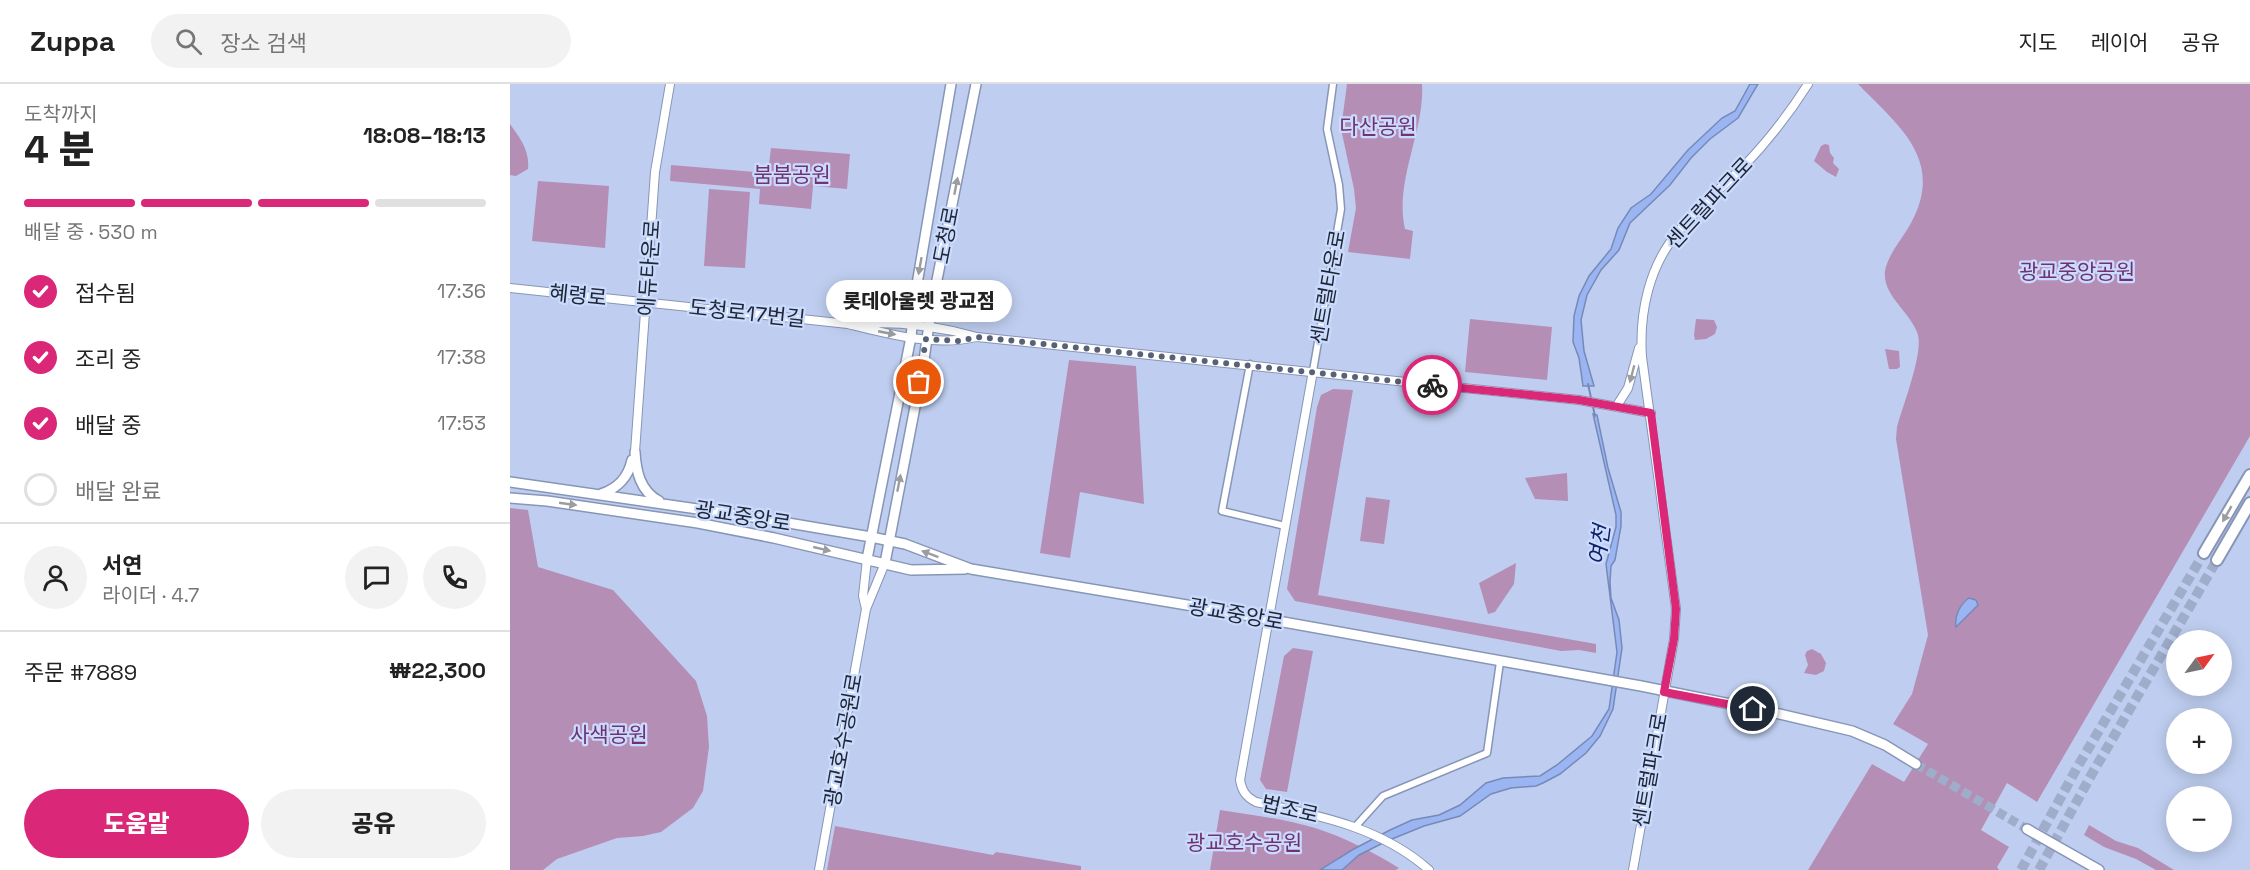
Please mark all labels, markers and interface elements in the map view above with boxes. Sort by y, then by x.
search box [151,14,571,68]
text: Zuppa [30,23,115,59]
icon: search [172,25,205,58]
text: 장소 검색 [220,29,307,57]
text: 지도 [2019,29,2057,56]
text: 레이어 [2090,29,2148,56]
text: 공유 [2181,29,2220,56]
text: 도착까지 [24,101,98,127]
park label: 다산공원 [1339,113,1417,140]
text: 18:08–18:13 [363,121,486,149]
text: 4 분 [24,125,95,174]
street label: 센트럴파크로 [1660,151,1758,255]
park label: 붐붐공원 [753,161,831,188]
one-way arrow [952,176,961,195]
street label: 도청로 [927,204,965,266]
text: 배달 중 · 530 m [24,219,158,245]
street label: 에듀타운로 [632,219,666,317]
street label: 센트럴타운로 [1305,228,1351,346]
one-way arrow [916,257,925,276]
park label: 광교중앙공원 [2019,258,2135,285]
icon: check [24,275,57,308]
text: 17:36 [437,278,486,304]
text: 접수됨 [75,279,136,307]
street label: 혜령로 [548,279,608,311]
callout: 롯데아울렛 광교점 [826,280,1012,322]
text: 롯데아울렛 광교점 [843,288,995,314]
street label: 도청로17번길 [687,293,807,333]
one-way arrow [878,329,897,338]
icon: check [24,341,57,374]
text: 17:38 [437,344,486,370]
text: 조리 중 [75,345,141,373]
courier [1402,355,1462,415]
pin [893,356,944,407]
icon: bag [902,365,935,398]
one-way arrow [1627,365,1636,383]
icon: bike [1416,369,1449,402]
icon: check [24,407,57,440]
text: 17:53 [437,410,486,436]
text: 배달 중 [75,411,141,439]
one-way arrow [895,473,904,492]
text: 배달 완료 [75,477,162,505]
street label: 광교중앙로 [693,495,793,537]
one-way arrow [559,500,578,509]
one-way arrow [2222,506,2232,523]
water label: 여천 [1582,520,1616,567]
one-way arrow [813,545,832,554]
button: person [24,546,87,609]
button: chat [345,546,408,609]
button: phone [423,546,486,609]
one-way arrow [920,548,938,558]
text: 서연 [102,551,142,579]
text: 라이더 · 4.7 [102,582,199,608]
street label: 광교중앙로 [1186,592,1286,636]
north arrow [2166,630,2232,696]
map controls [2166,630,2232,852]
text: ₩22,300 [389,656,486,684]
text: 주문 #7889 [24,658,137,686]
street label: 광교호수공원로 [818,671,868,809]
pin [1727,683,1778,734]
icon: home [1736,692,1769,725]
button: + [2166,708,2232,774]
street label: 센트럴파크로 [1627,711,1673,829]
park label: 사색공원 [570,721,648,748]
button: − [2166,786,2232,852]
button: 도움말 [24,789,249,858]
button: 공유 [261,789,486,858]
street label: 법조로 [1259,789,1321,829]
park label: 광교호수공원 [1186,829,1302,856]

